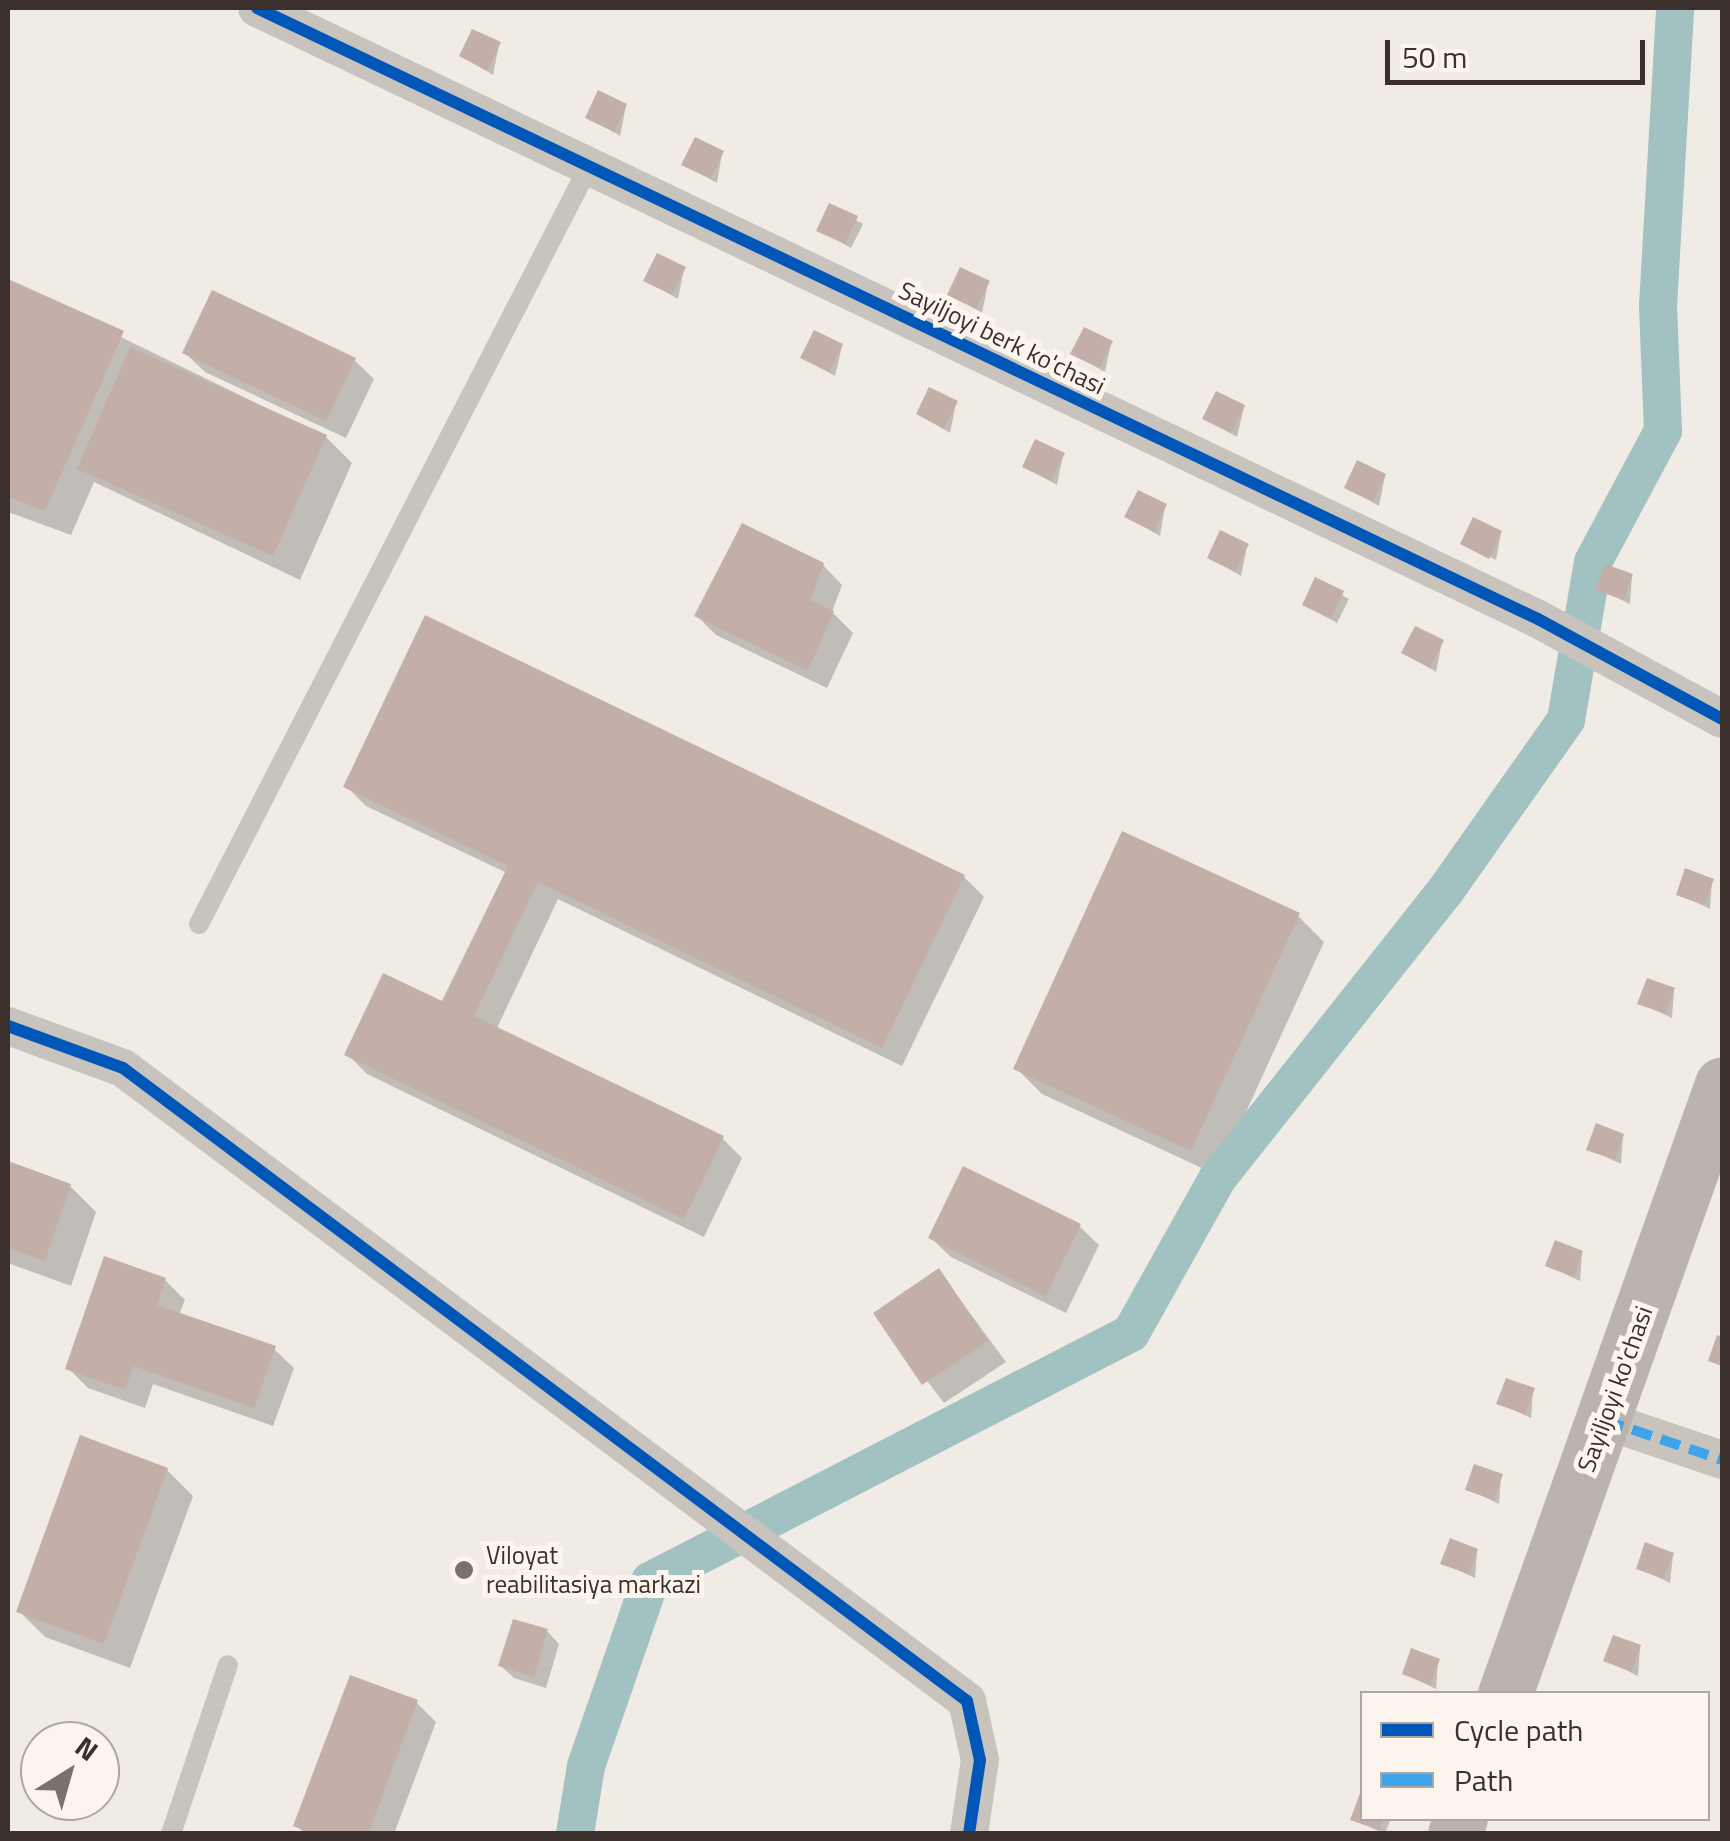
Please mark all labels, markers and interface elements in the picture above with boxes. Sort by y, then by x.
scale bar [1390,20,1650,82]
text: 50 m [1402,34,1467,80]
street label: Sayiljoyi berk ko'chasi [894,275,1110,401]
street label: Sayiljoyi ko'chasi [1571,1302,1659,1476]
place label: Viloyat reabilitasiya markazi [486,1541,701,1600]
marker: Viloyat reabilitasiya markazi [451,1557,477,1583]
legend [1360,1691,1710,1821]
text: Cycle path [1454,1707,1583,1753]
north arrow [20,1721,120,1821]
text: N [66,1725,108,1771]
text: Path [1454,1757,1513,1803]

